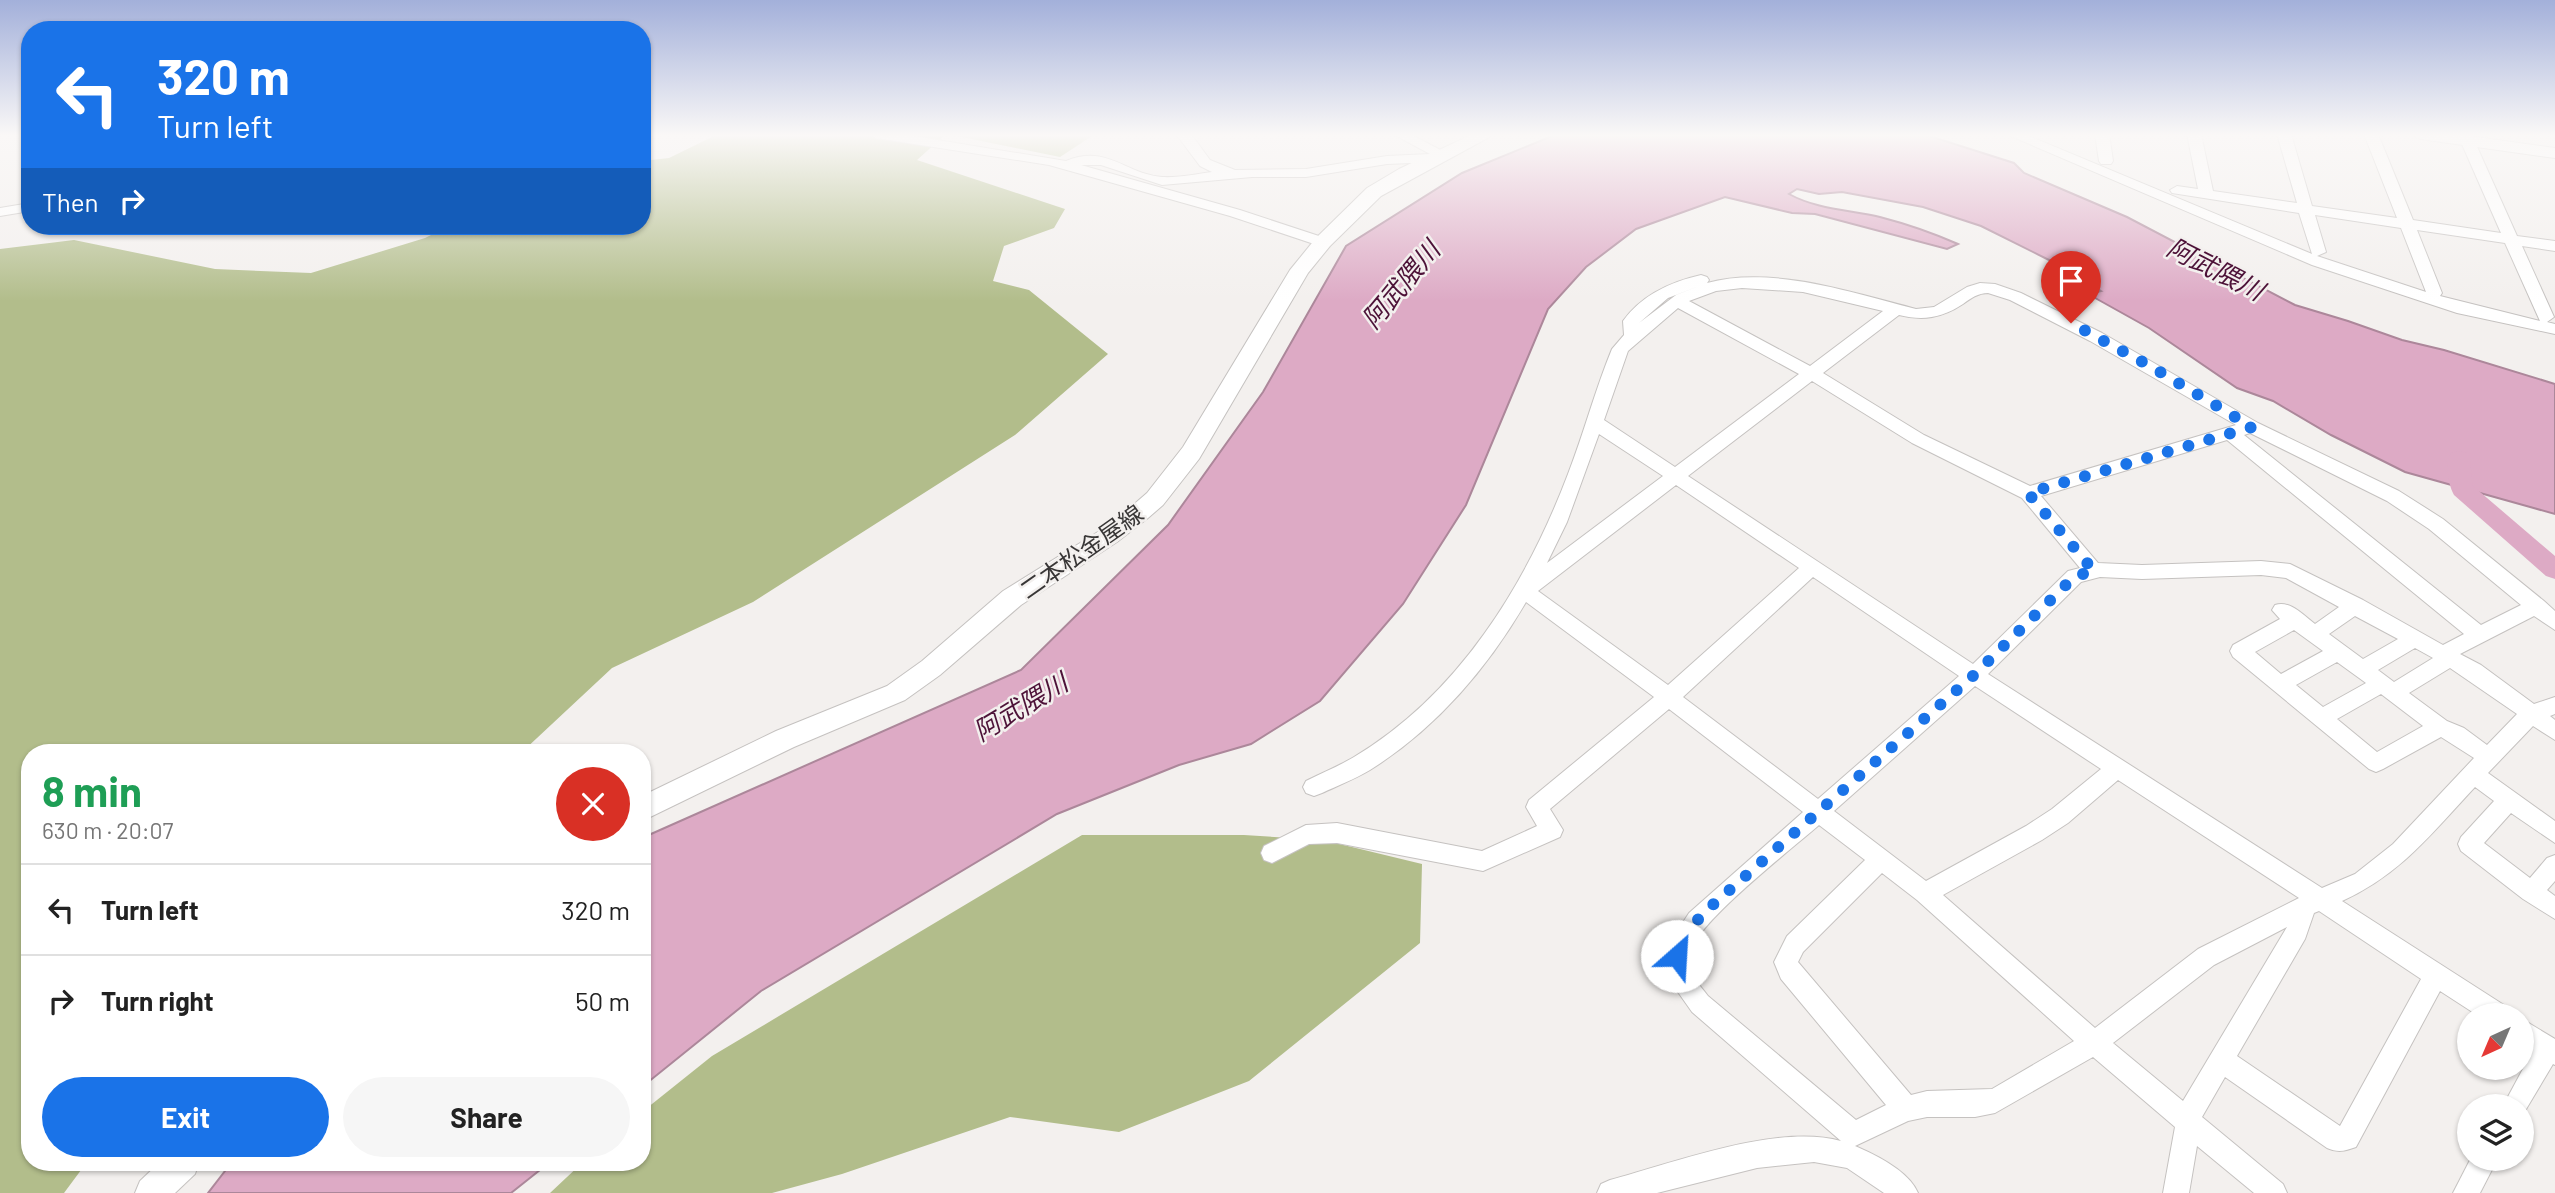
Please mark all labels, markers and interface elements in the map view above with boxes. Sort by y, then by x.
text: 320 m [157,46,290,105]
icon: left [42,49,133,140]
text: Turn left [157,106,274,144]
icon: right [113,182,151,220]
text: Then [42,186,99,217]
water label: 阿武隈川 [2163,231,2272,307]
water label: 阿武隈川 [1355,232,1447,334]
pin [2041,251,2101,323]
icon: arrive [2052,262,2090,300]
street label: 二本松金屋線 [1014,498,1148,604]
water label: 阿武隈川 [967,664,1075,746]
text: 8 min [42,765,142,815]
button: close [556,767,630,841]
text: 630 m · 20:07 [42,816,173,844]
icon: left [42,891,80,929]
text: Turn left [101,894,199,925]
text: 320 m [561,894,630,925]
position arrow [1640,919,1714,993]
icon: right [42,982,80,1020]
text: Turn right [101,985,214,1016]
text: 50 m [575,985,630,1016]
north arrow [2457,1003,2534,1080]
map controls [2457,1003,2534,1171]
button: Exit [42,1077,329,1157]
button: Share [343,1077,630,1157]
button: layers [2457,1094,2534,1171]

